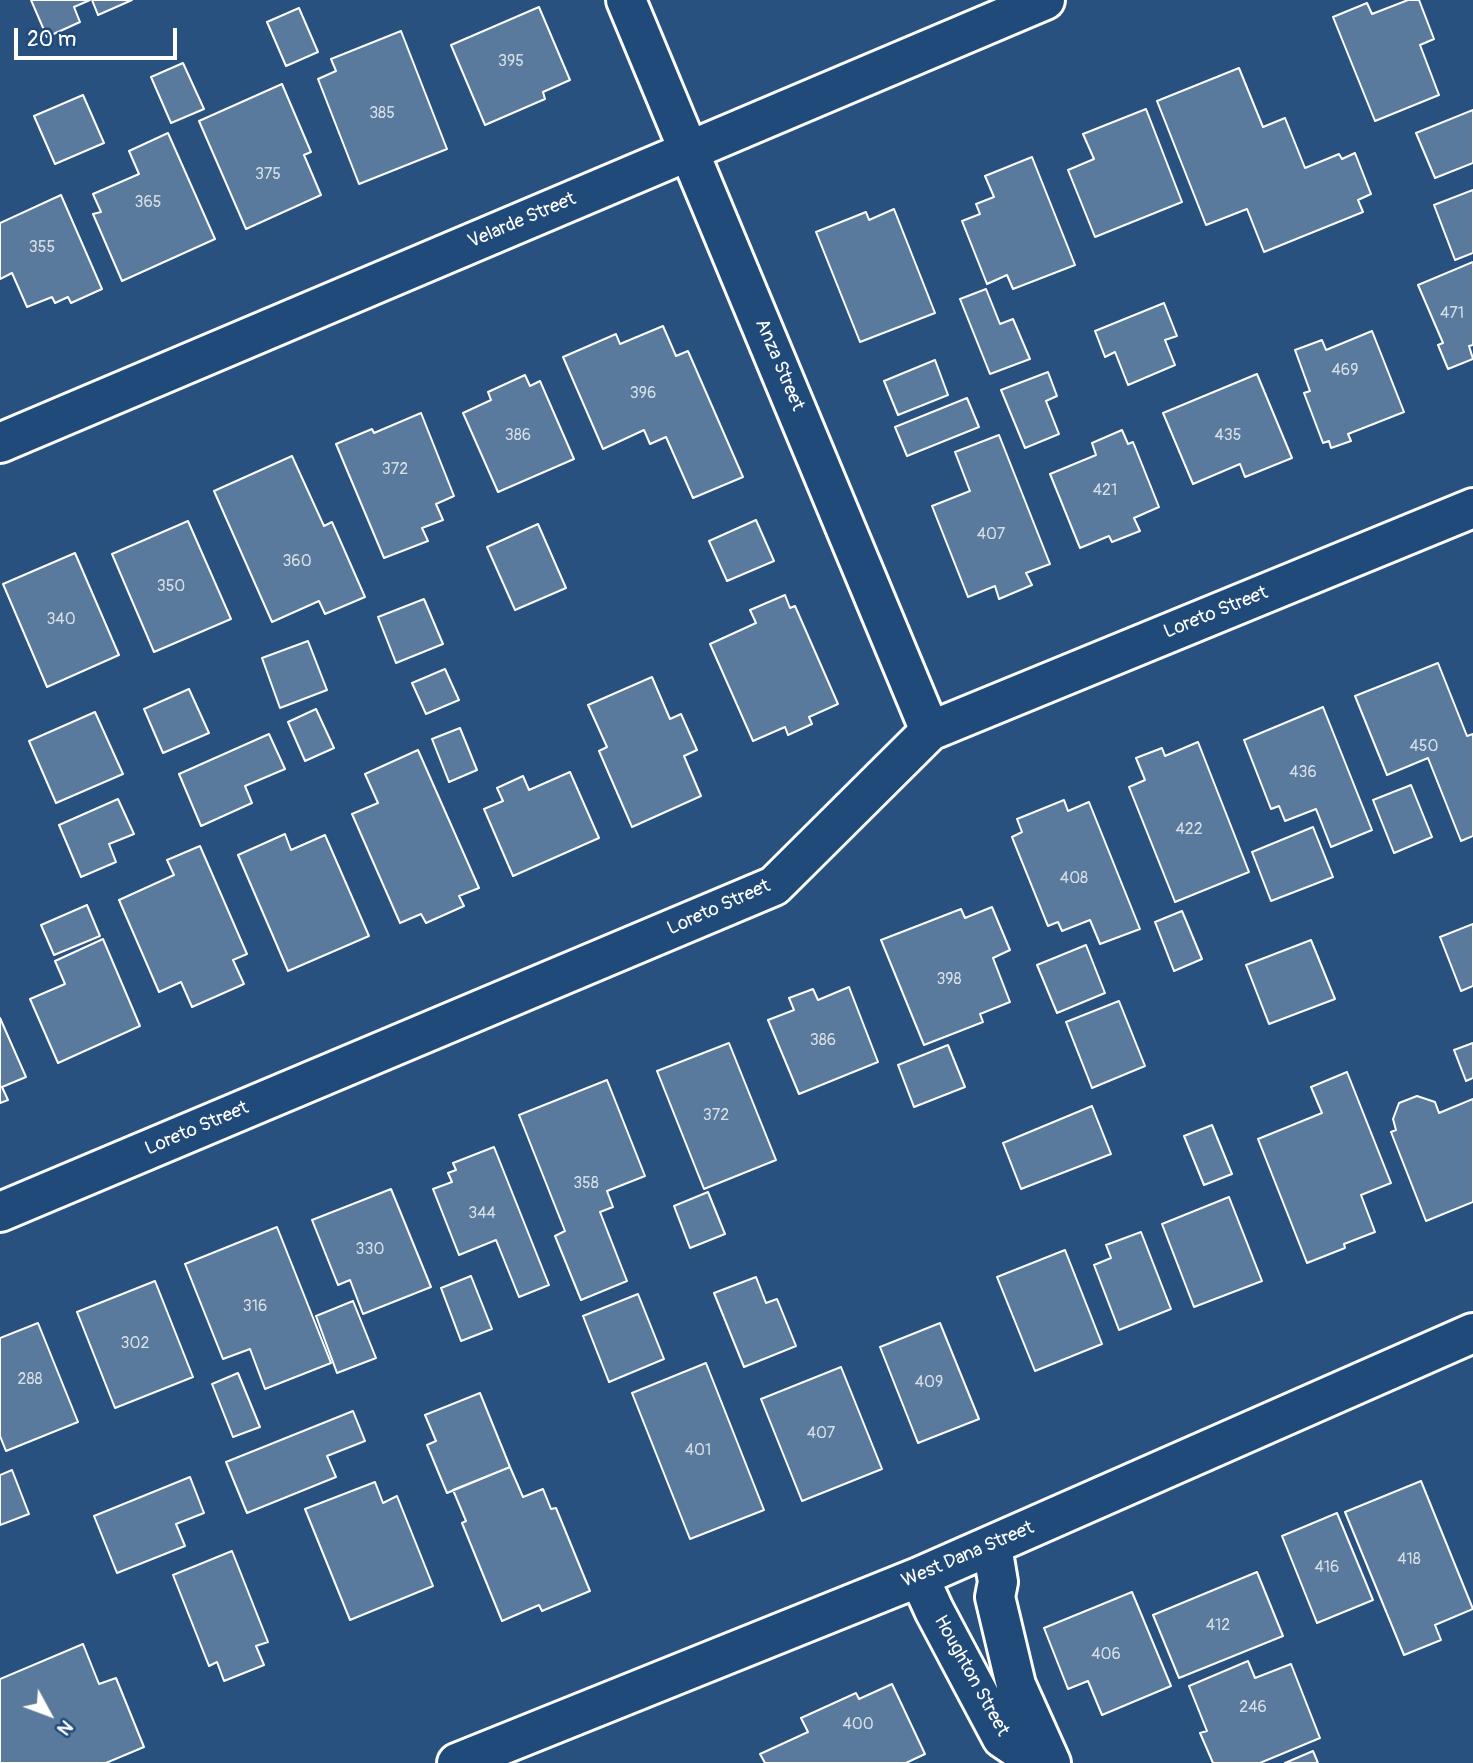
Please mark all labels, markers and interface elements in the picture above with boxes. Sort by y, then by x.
scale bar [18,14,180,58]
text: 20 m [27,26,76,53]
house number: 395 [498,52,524,72]
house number: 385 [369,104,395,124]
house number: 375 [255,165,281,185]
street label: Velarde Street [465,188,579,254]
house number: 365 [135,193,161,213]
house number: 355 [29,238,55,258]
house number: 471 [1440,304,1464,324]
street label: Anza Street [749,316,809,414]
house number: 469 [1332,361,1358,381]
house number: 396 [630,384,656,404]
house number: 386 [505,426,531,446]
house number: 435 [1215,426,1241,446]
house number: 372 [382,460,408,480]
house number: 421 [1093,481,1117,501]
house number: 407 [977,525,1005,545]
house number: 360 [282,552,312,572]
house number: 350 [157,577,185,597]
street label: Loreto Street [1161,582,1271,644]
house number: 340 [46,610,76,630]
house number: 450 [1410,737,1438,757]
house number: 436 [1289,763,1317,783]
house number: 422 [1175,820,1203,840]
house number: 408 [1060,869,1088,889]
street label: Loreto Street [664,875,774,941]
house number: 398 [936,970,962,990]
house number: 386 [810,1031,836,1051]
street label: Loreto Street [142,1097,252,1161]
house number: 372 [703,1106,729,1126]
house number: 358 [573,1174,599,1194]
house number: 344 [468,1204,496,1224]
house number: 330 [356,1240,384,1260]
house number: 316 [243,1297,267,1317]
house number: 302 [121,1334,149,1354]
house number: 288 [17,1370,43,1390]
house number: 409 [915,1373,943,1393]
house number: 407 [807,1424,835,1444]
house number: 401 [685,1441,711,1461]
street label: West Dana Street [899,1517,1037,1593]
house number: 418 [1397,1550,1421,1570]
house number: 416 [1315,1558,1339,1578]
street label: Houghton Street [928,1612,1014,1740]
house number: 412 [1206,1616,1230,1636]
house number: 406 [1091,1645,1121,1665]
north arrow [14,1679,84,1749]
house number: 246 [1239,1698,1267,1718]
text: N [52,1715,78,1740]
house number: 400 [842,1715,874,1735]

